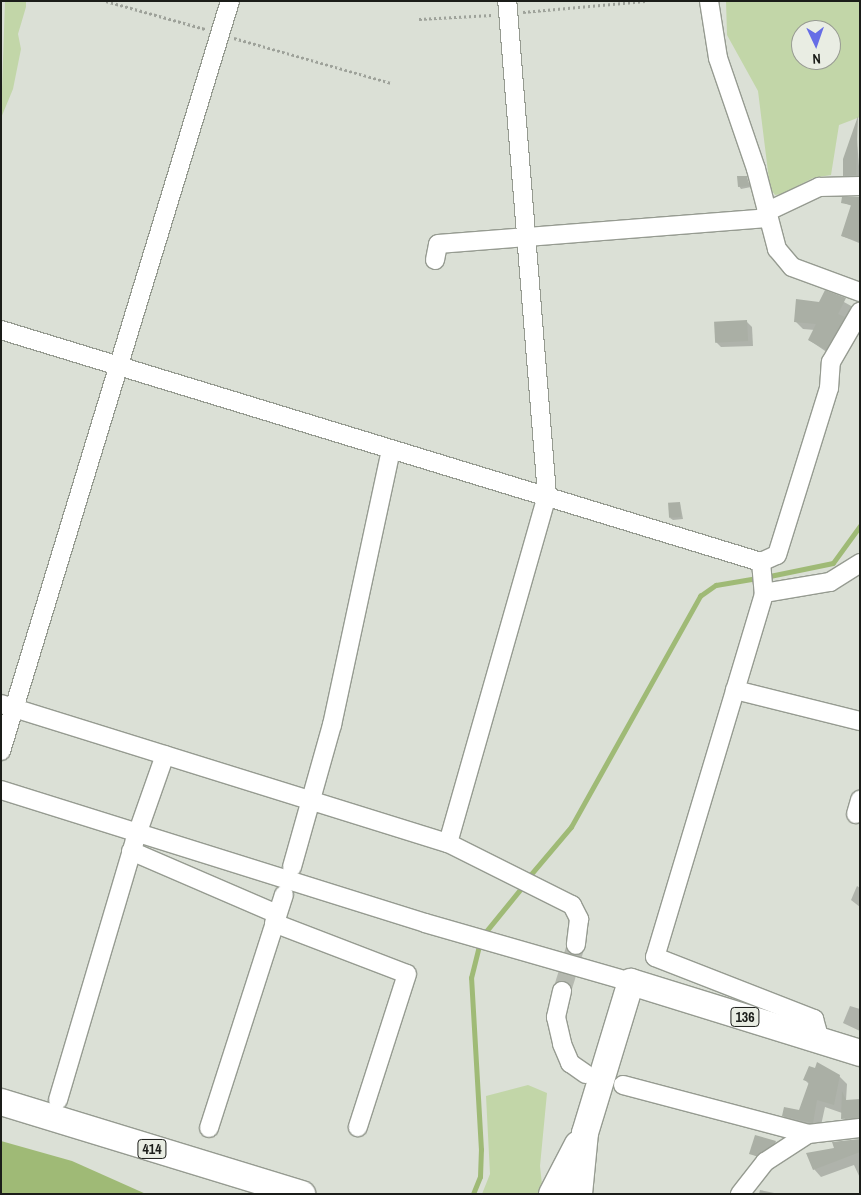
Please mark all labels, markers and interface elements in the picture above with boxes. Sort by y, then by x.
north arrow [791,20,841,70]
text: N [812,50,821,68]
road number: 136 [730,1006,760,1028]
road number: 414 [137,1138,167,1160]

